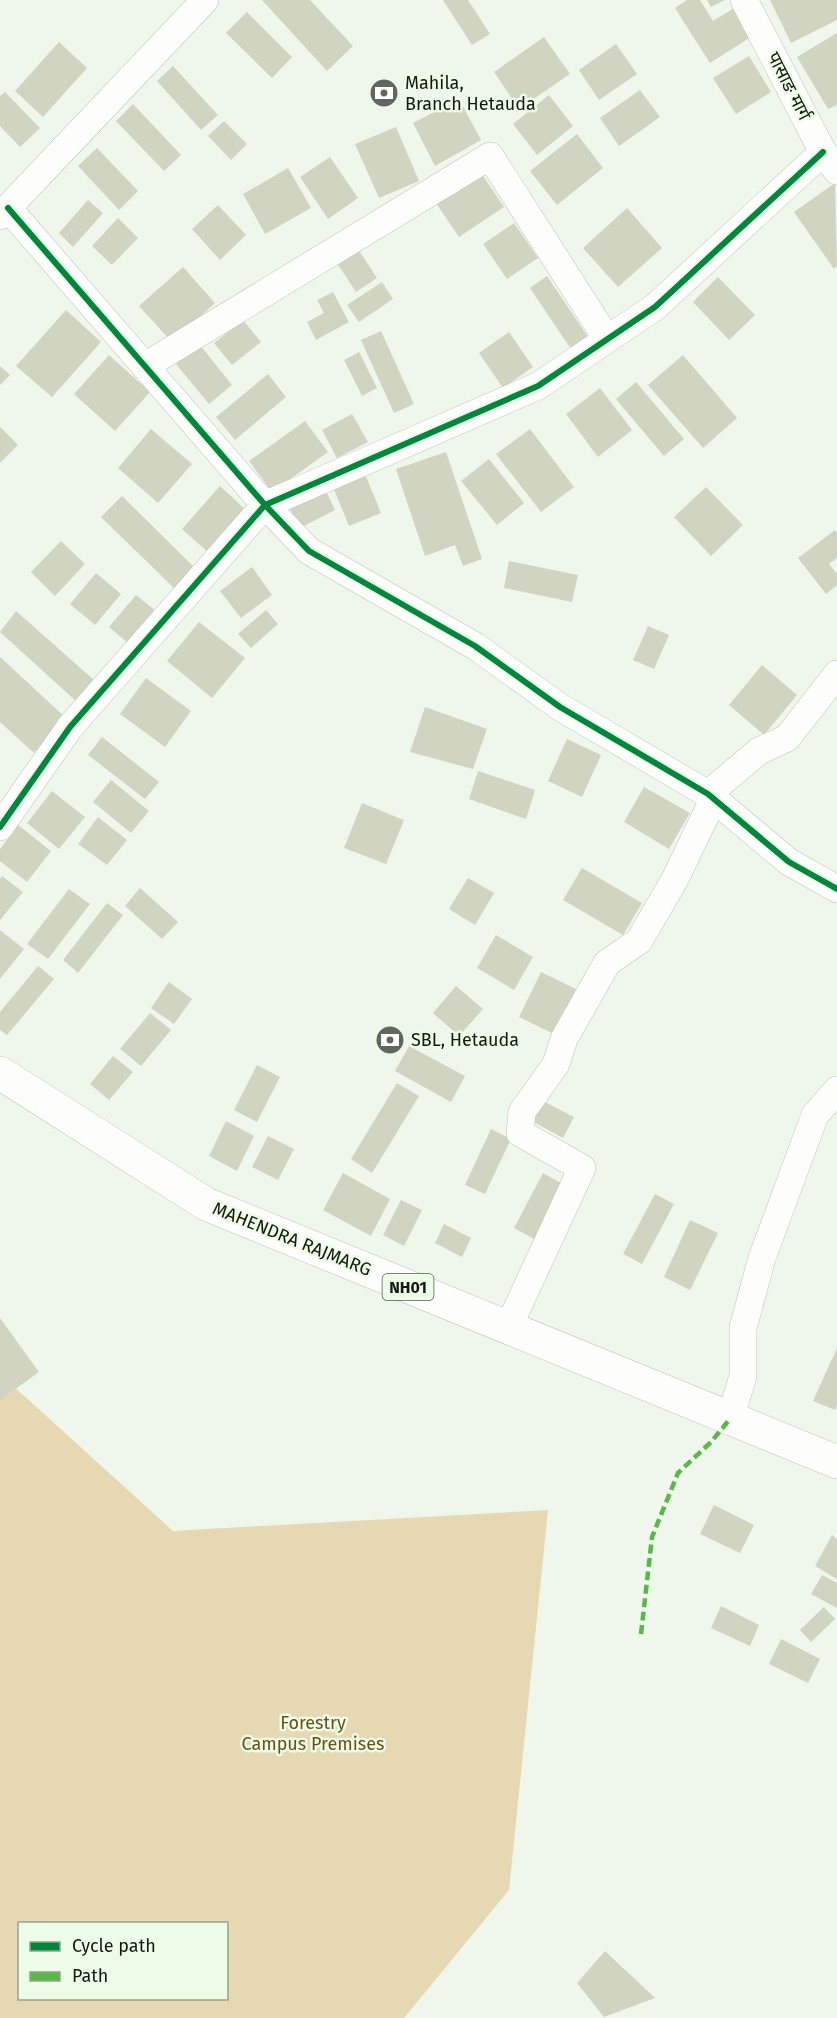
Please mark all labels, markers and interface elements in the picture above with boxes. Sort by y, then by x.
street label: पासाङ मार्ग [763,48,816,125]
place label: Mahila, Branch Hetauda [405,72,536,115]
bank icon: Mahila, Branch Hetauda [368,77,400,109]
bank icon: SBL, Hetauda [374,1024,406,1056]
place label: SBL, Hetauda [411,1029,519,1051]
street label: MAHENDRA RAJMARG [209,1197,375,1281]
road number: NH01 [382,1274,434,1300]
park label: Forestry Campus Premises [242,1712,384,1755]
legend [18,1922,228,2000]
text: Cycle path [72,1935,156,1957]
text: Path [72,1965,108,1987]

